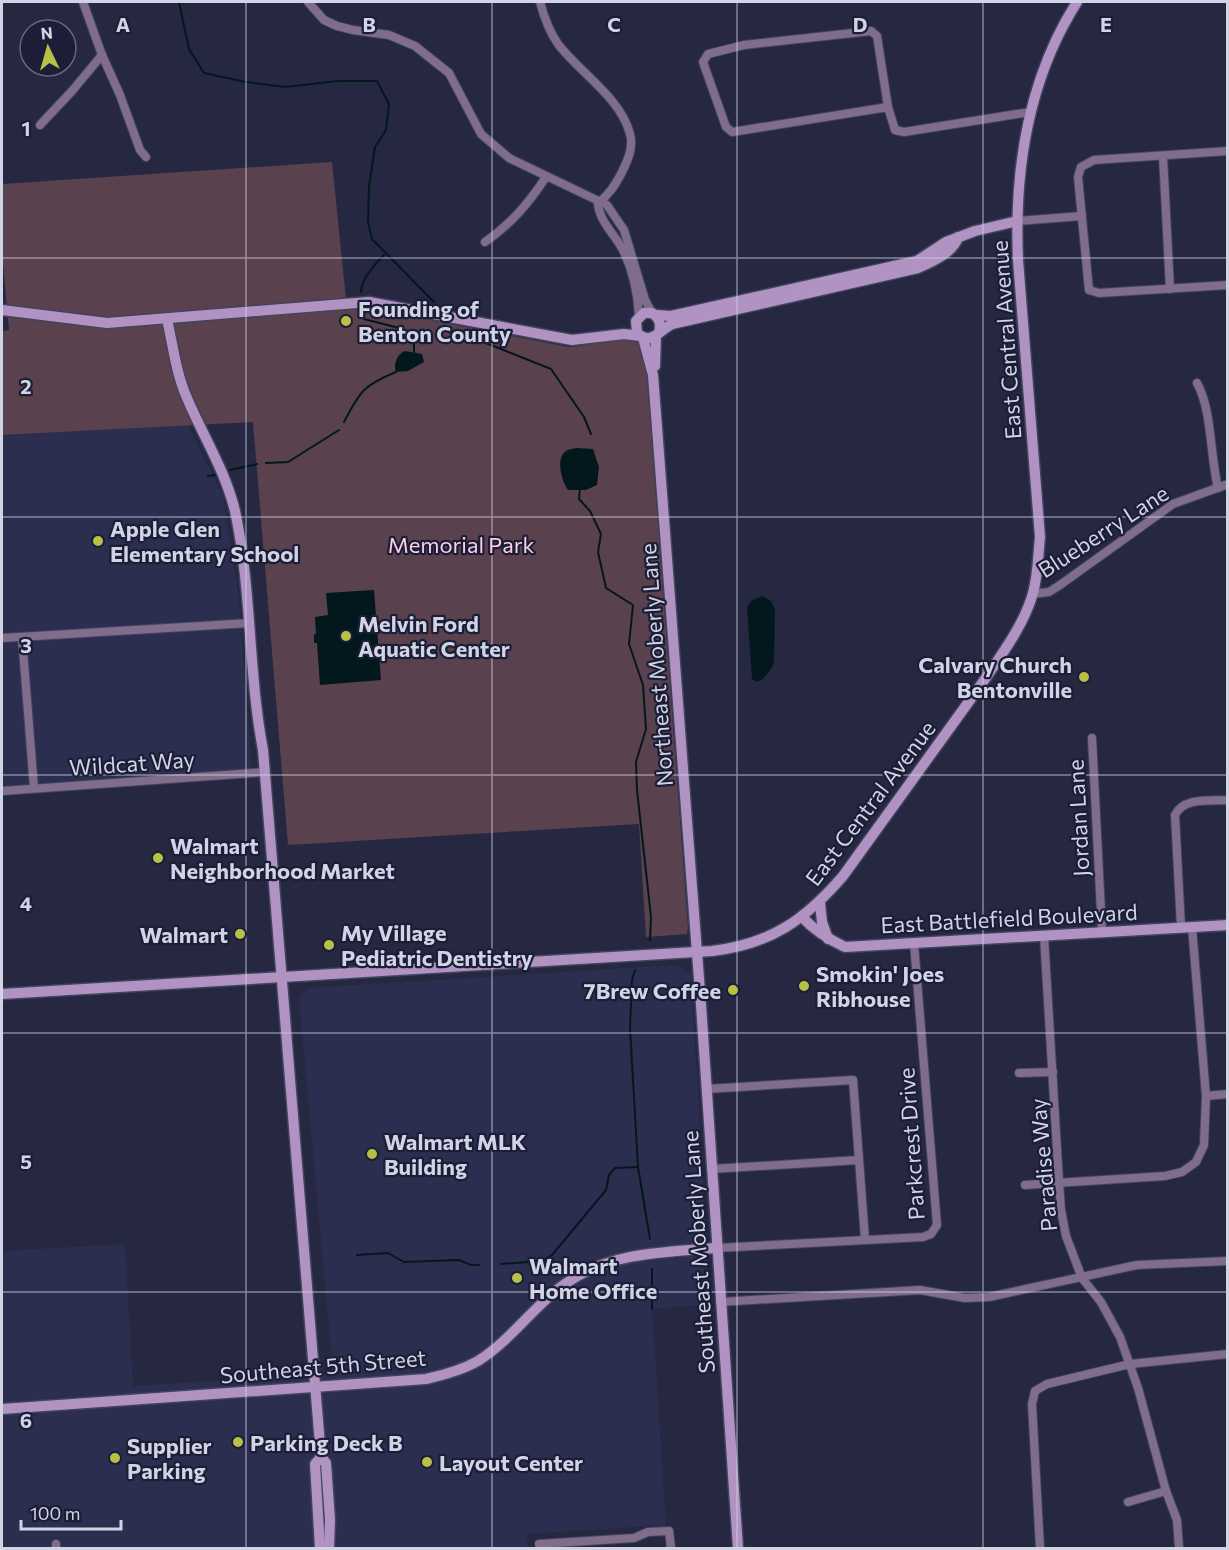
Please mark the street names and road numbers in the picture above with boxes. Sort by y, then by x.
street label: East Central Avenue [986,240,1026,440]
street label: Blueberry Lane [1033,479,1173,583]
street label: Northeast Moberly Lane [634,543,678,787]
street label: East Central Avenue [799,715,941,891]
street label: Wildcat Way [68,745,196,781]
street label: Jordan Lane [1061,759,1095,877]
street label: East Battlefield Boulevard [880,898,1138,938]
street label: Parkcrest Drive [892,1067,930,1221]
street label: Paradise Way [1024,1097,1062,1233]
street label: Southeast Moberly Lane [676,1130,720,1374]
street label: Southeast 5th Street [219,1344,427,1388]

